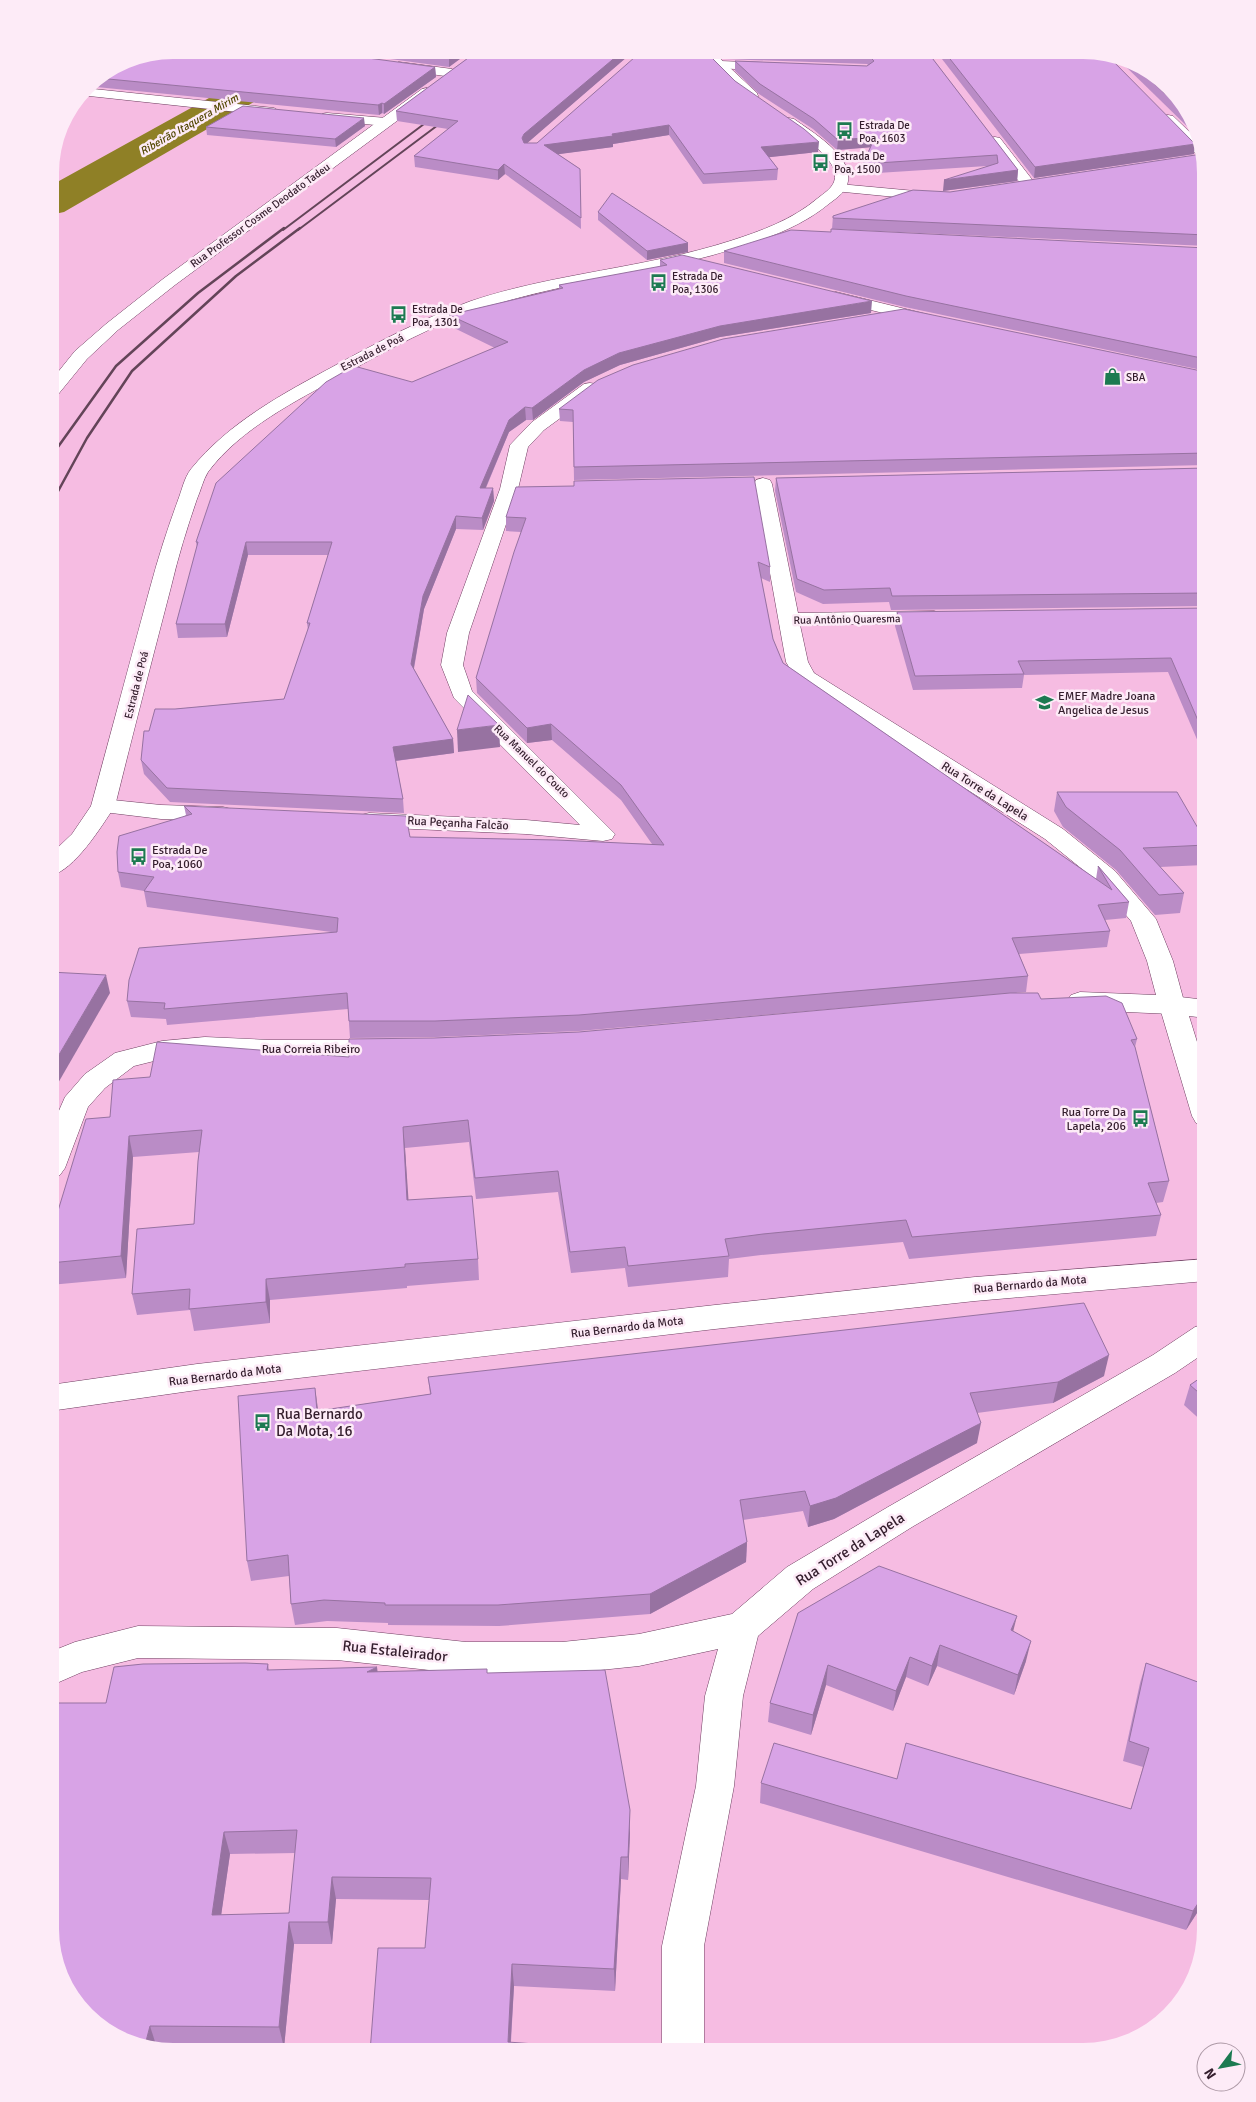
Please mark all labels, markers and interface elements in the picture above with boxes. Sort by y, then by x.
water label: Ribeirão Itaquera Mirim [138,90,242,158]
place label: Estrada De Poa, 1603 [859,119,910,145]
bus stop icon: Estrada De Poa, 1603 [835,121,855,141]
place label: Estrada De Poa, 1500 [834,150,885,176]
bus stop icon: Estrada De Poa, 1500 [810,152,830,172]
street label: Rua Professor Cosme Deodato Tadeu [188,160,333,271]
place label: Estrada De Poa, 1306 [672,270,723,296]
bus stop icon: Estrada De Poa, 1306 [648,272,668,292]
place label: Estrada De Poa, 1301 [412,303,463,329]
bus stop icon: Estrada De Poa, 1301 [388,305,408,325]
street label: Estrada de Poá [338,331,406,374]
shop icon: SBA [1102,367,1122,387]
place label: SBA [1126,371,1146,384]
street label: Rua Antônio Quaresma [793,612,901,627]
street label: Estrada de Poá [122,650,151,720]
place label: EMEF Madre Joana Angelica de Jesus [1058,689,1155,718]
school or university icon: EMEF Madre Joana Angelica de Jesus [1034,693,1054,713]
street label: Rua Manuel do Couto [491,722,572,801]
street label: Rua Torre da Lapela [938,759,1031,824]
street label: Rua Peçanha Falcão [407,813,509,834]
place label: Estrada De Poa, 1060 [152,843,207,872]
bus stop icon: Estrada De Poa, 1060 [128,847,148,867]
street label: Rua Correia Ribeiro [262,1042,360,1057]
place label: Rua Torre Da Lapela, 206 [1062,1105,1126,1134]
bus stop icon: Rua Torre Da Lapela, 206 [1130,1109,1150,1129]
street label: Rua Bernardo da Mota [973,1272,1087,1297]
street label: Rua Bernardo da Mota [570,1313,684,1342]
street label: Rua Bernardo da Mota [168,1361,282,1390]
place label: Rua Bernardo Da Mota, 16 [276,1405,363,1440]
bus stop icon: Rua Bernardo Da Mota, 16 [252,1413,272,1433]
street label: Rua Torre da Lapela [792,1508,908,1590]
street label: Rua Estaleirador [341,1637,449,1666]
north arrow [1196,2042,1246,2092]
text: N [1201,2065,1220,2082]

